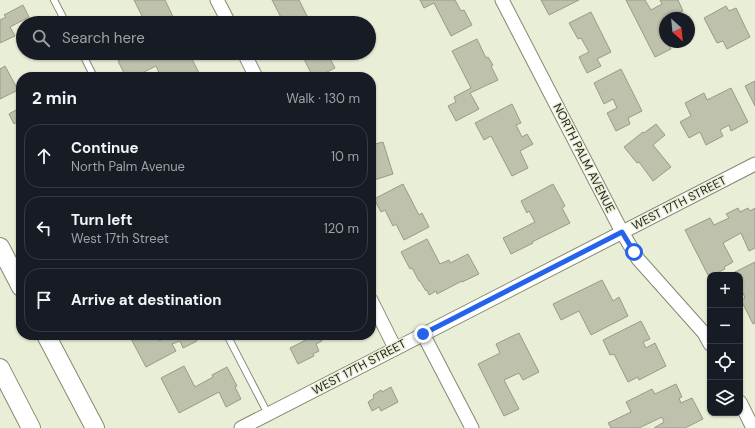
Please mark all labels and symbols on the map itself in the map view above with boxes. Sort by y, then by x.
north arrow [659,12,695,48]
street label: NORTH PALM AVENUE [549,101,619,216]
street label: WEST 17TH STREET [629,172,729,234]
route start [625,243,643,261]
route end [414,325,432,343]
street label: WEST 17TH STREET [309,335,409,399]

